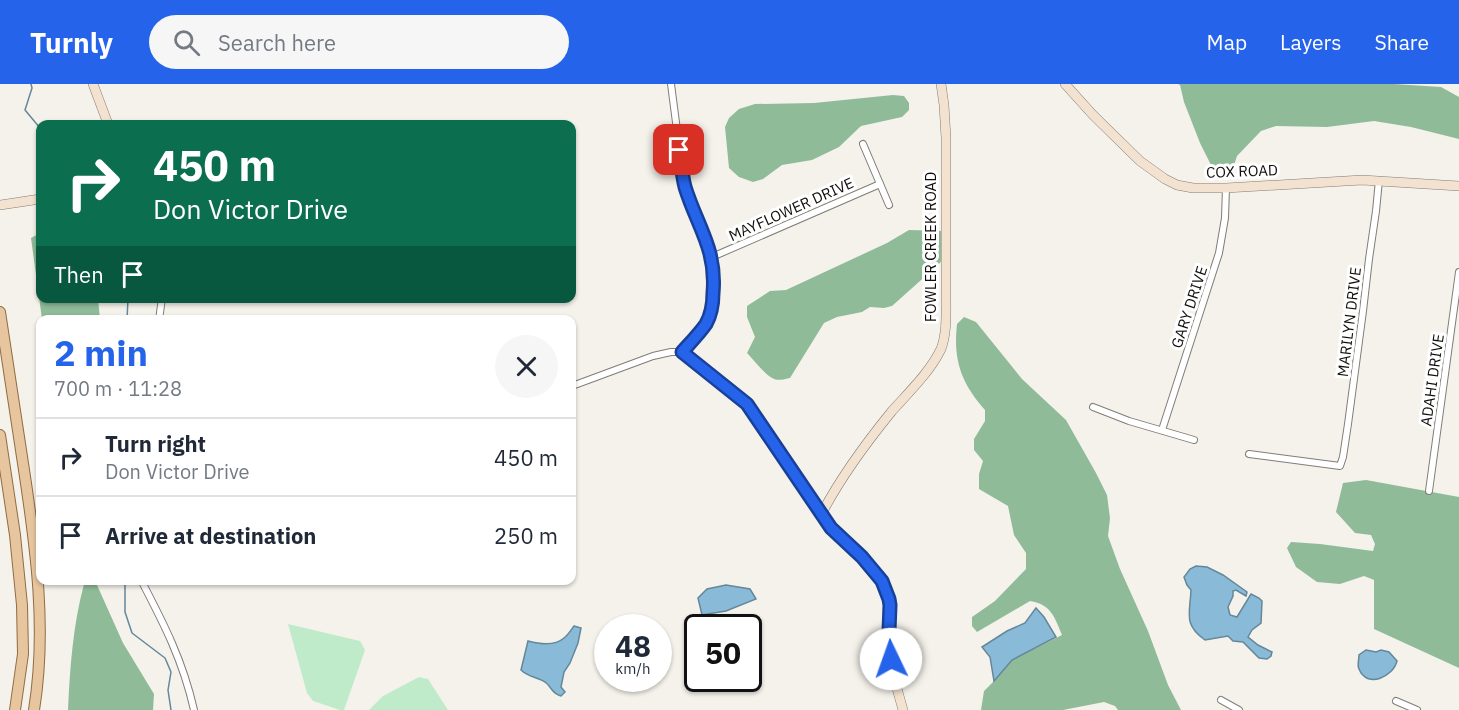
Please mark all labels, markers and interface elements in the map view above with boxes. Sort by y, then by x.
search box [149,15,569,69]
text: Turnly [30,24,113,61]
icon: search [170,26,203,59]
text: Search here [218,28,336,57]
text: Map [1207,28,1247,56]
text: Layers [1280,28,1342,56]
text: Share [1375,28,1429,56]
pin [653,124,704,175]
icon: arrive [662,133,695,166]
text: 450 m [153,138,276,193]
icon: right [54,144,132,222]
street label: COX ROAD [1206,160,1278,182]
street label: FOWLER CREEK ROAD [921,172,940,322]
street label: MAYFLOWER DRIVE [726,173,856,245]
text: Don Victor Drive [153,191,348,226]
icon: arrive [116,258,149,291]
text: Then [54,260,104,289]
street label: GARY DRIVE [1167,264,1211,350]
street label: MARILYN DRIVE [1333,266,1365,378]
text: 2 min [54,329,148,376]
street label: ADAHI DRIVE [1416,333,1448,427]
button: close [495,335,558,398]
text: 700 m · 11:28 [54,375,182,402]
text: Turn right [105,429,206,458]
icon: right [54,441,87,474]
text: 450 m [494,443,558,472]
text: Don Victor Drive [105,458,250,485]
icon: arrive [54,519,87,552]
text: Arrive at destination [105,521,316,550]
text: 250 m [494,521,558,550]
speed limit sign: 50 [684,614,762,692]
text: 48 [615,626,651,665]
position arrow [859,627,923,691]
text: km/h [615,659,651,678]

